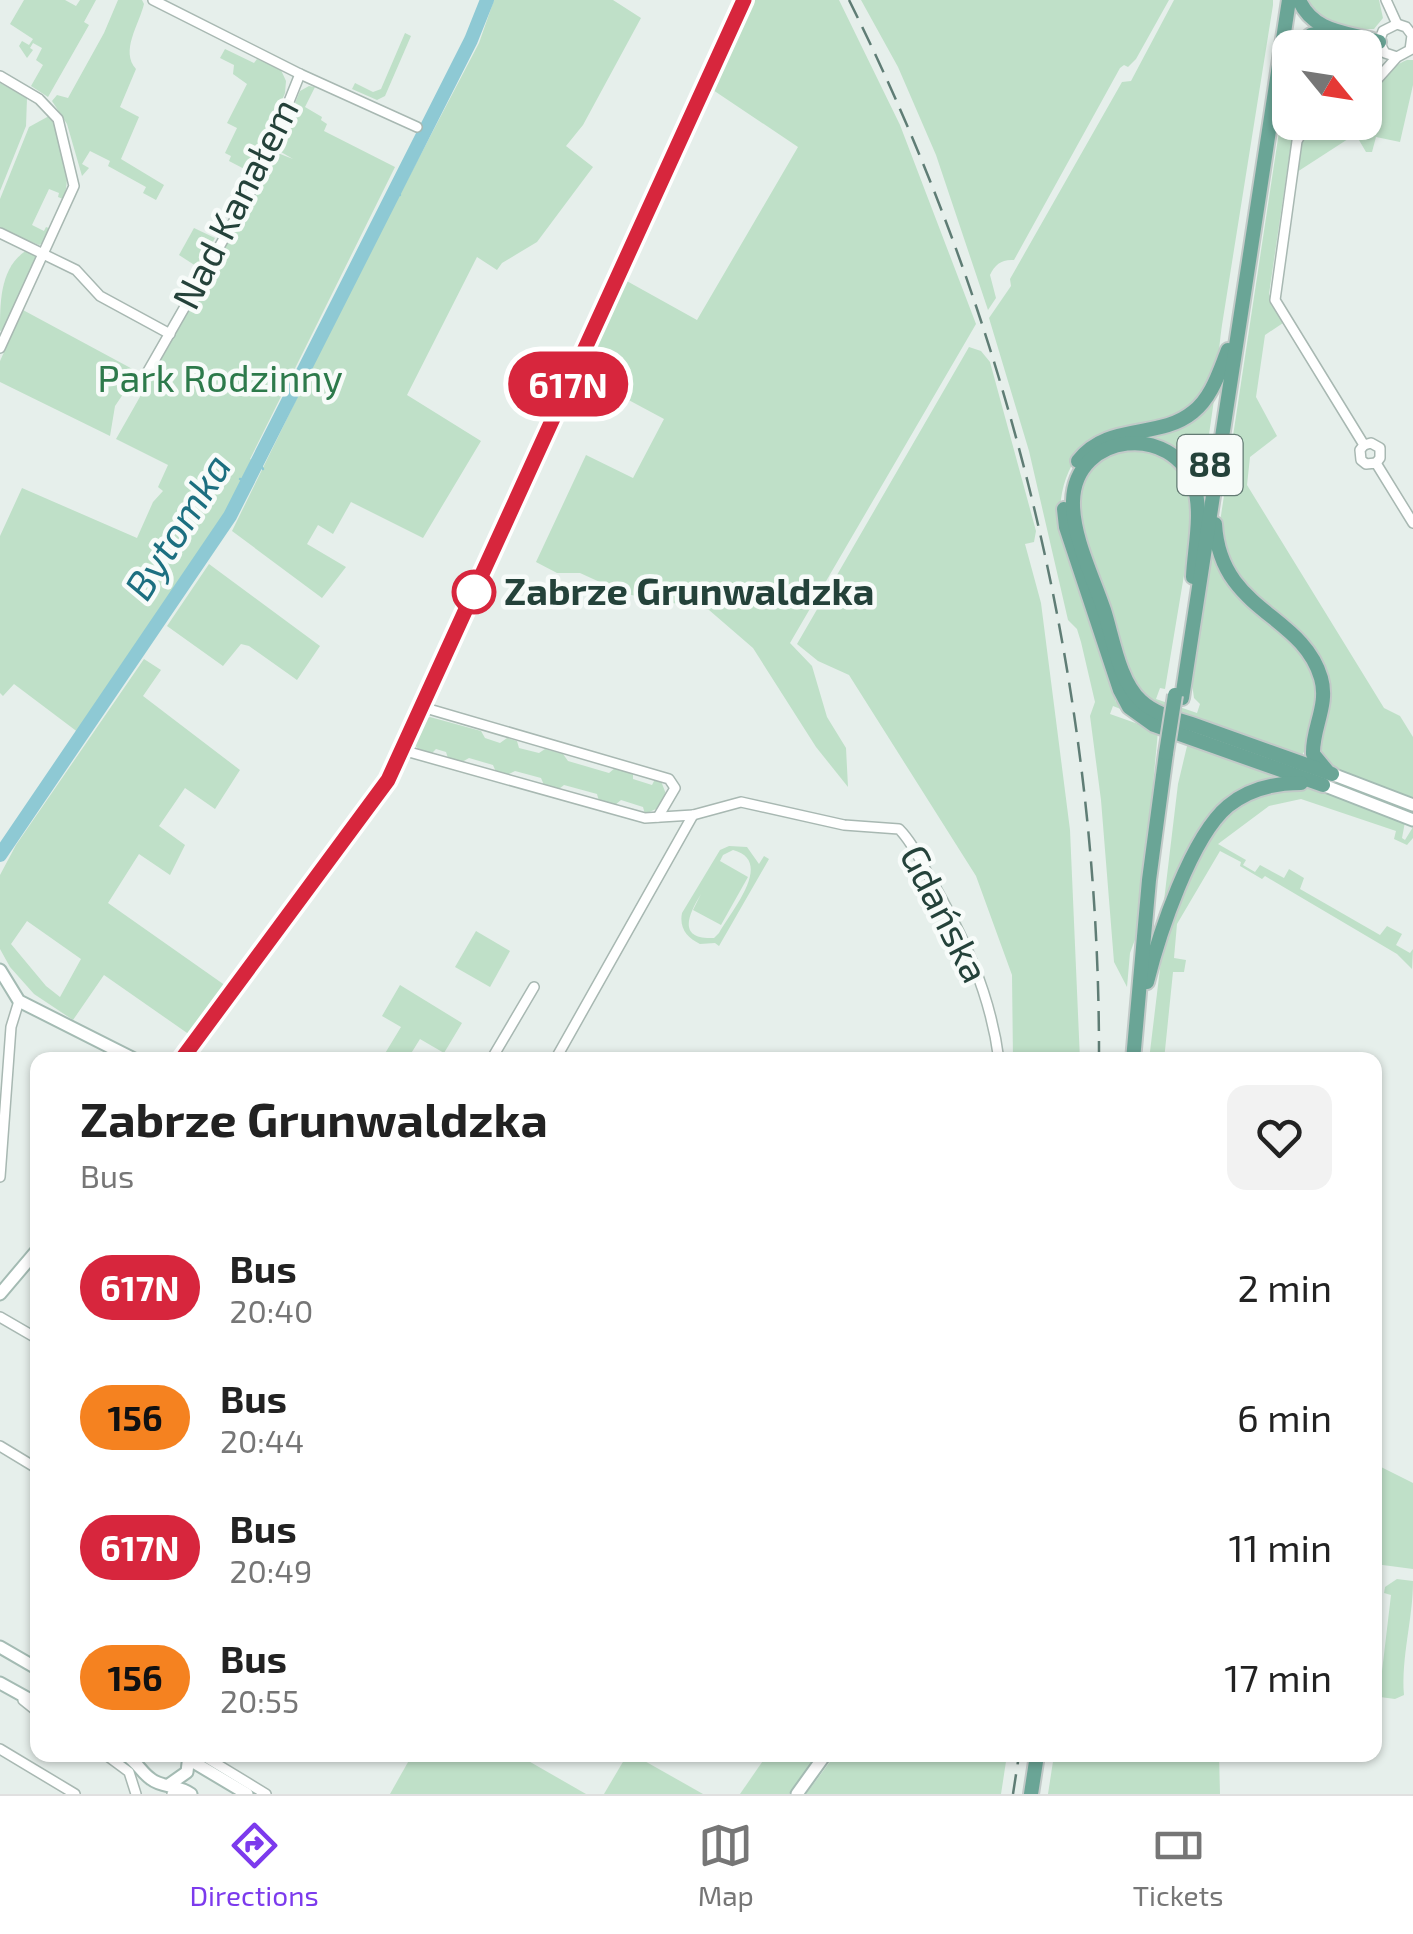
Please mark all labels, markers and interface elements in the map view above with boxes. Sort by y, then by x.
north arrow [1272,30,1382,140]
map controls [1272,30,1382,140]
street label: Nad Kanałem [161,90,307,316]
line badge: 617N [498,352,638,416]
park label: Park Rodzinny [97,354,343,400]
text: 617N [528,363,608,405]
road number: 88 [1178,435,1242,495]
water label: Bytomka [113,444,241,608]
place label: Zabrze Grunwaldzka [504,567,874,613]
marker: Zabrze Grunwaldzka [453,571,495,613]
street label: Gdańska [892,837,1000,990]
button: heart [1227,1085,1332,1190]
text: Zabrze Grunwaldzka [80,1089,548,1147]
text: Bus [80,1156,134,1194]
text: Bus [230,1245,297,1291]
text: 2 min [1237,1264,1332,1310]
text: 617N [100,1266,180,1308]
text: 20:40 [230,1291,313,1329]
text: Bus [220,1375,287,1421]
text: 6 min [1237,1394,1332,1440]
text: 156 [107,1396,163,1438]
text: 20:44 [220,1421,304,1459]
text: Bus [230,1505,297,1551]
text: 11 min [1228,1524,1332,1570]
text: 617N [100,1526,180,1568]
text: 20:49 [230,1551,312,1589]
text: Bus [220,1635,287,1681]
text: 17 min [1224,1654,1332,1700]
text: 156 [107,1656,163,1698]
text: 20:55 [220,1681,299,1719]
tab: Directions [190,1818,319,1912]
tab: Map [698,1818,754,1912]
tab: Tickets [1133,1818,1223,1912]

